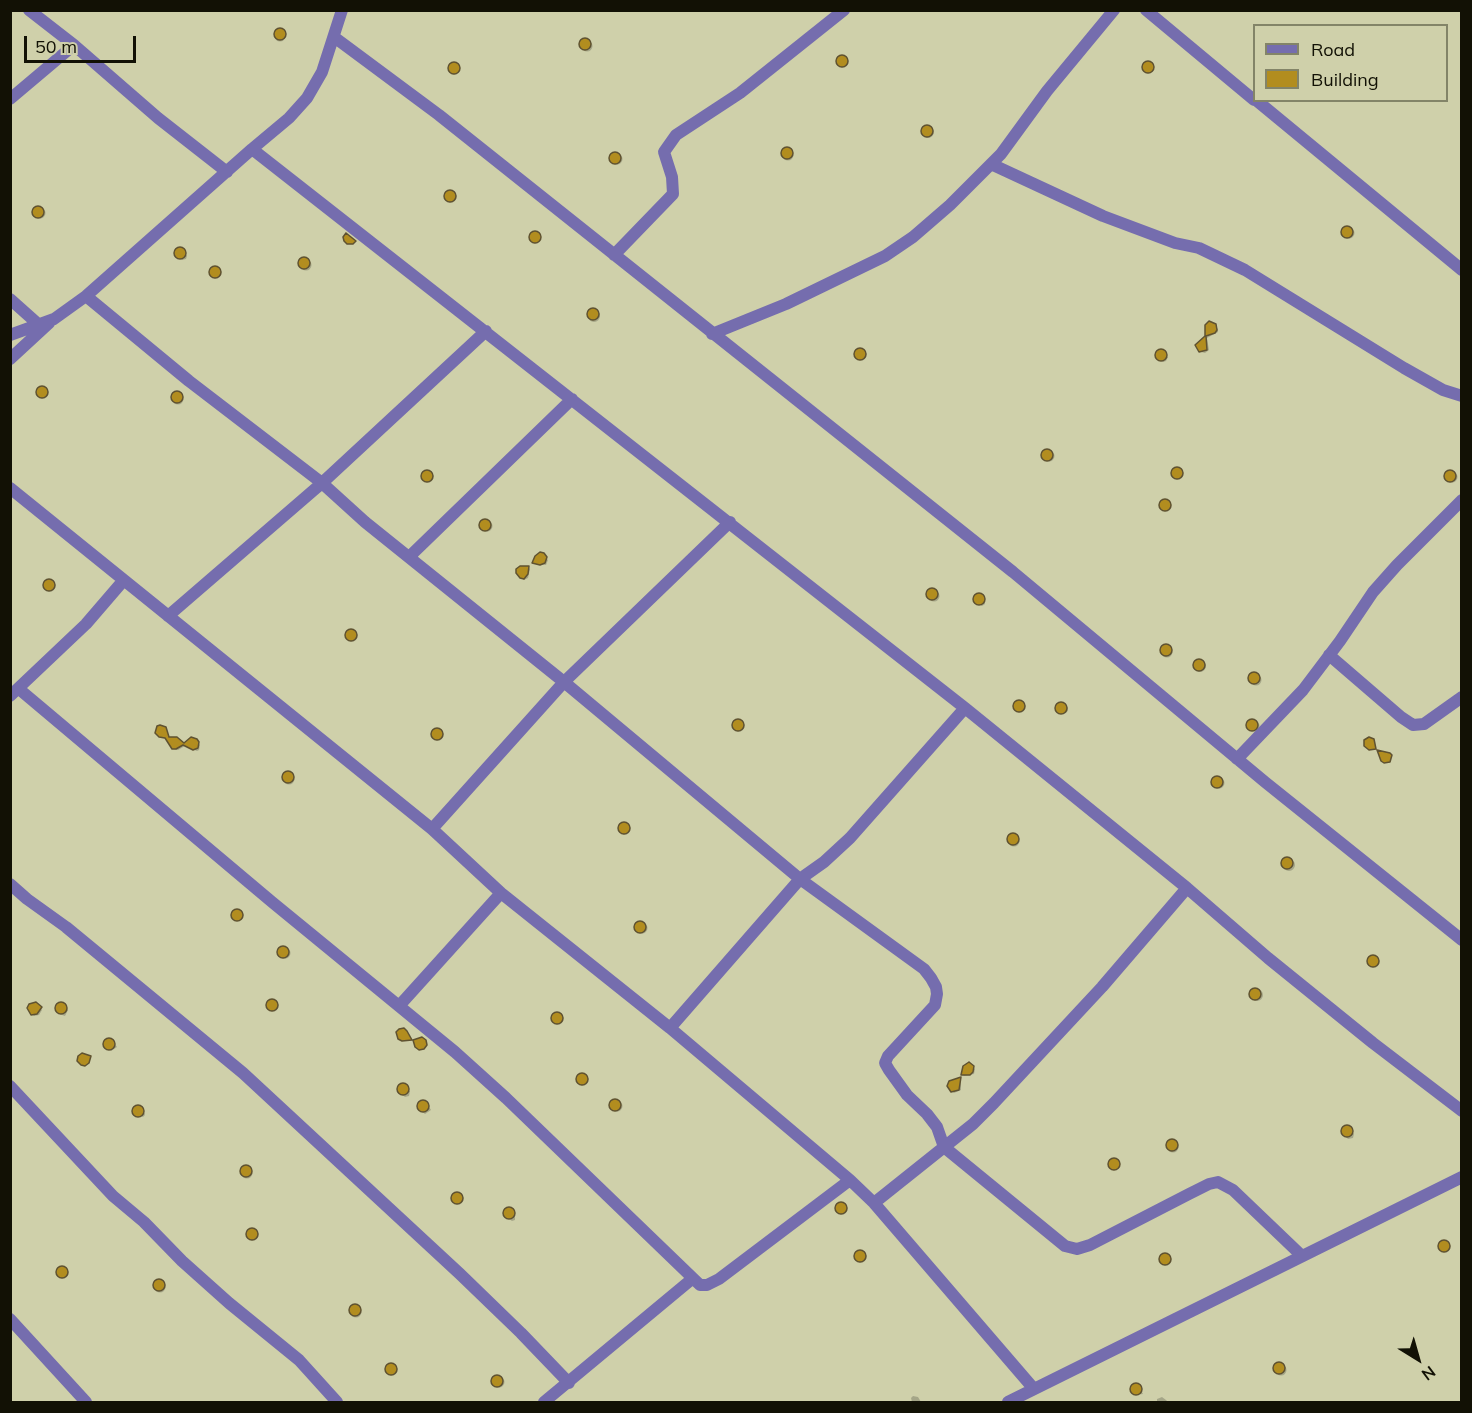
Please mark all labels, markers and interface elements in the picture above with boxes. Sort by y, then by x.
scale bar [27,24,140,62]
legend [1253,24,1448,102]
text: 50 m [35,35,77,58]
text: Road [1311,38,1355,61]
text: Building [1311,68,1379,91]
north arrow [1388,1329,1448,1389]
text: N [1418,1362,1440,1385]

